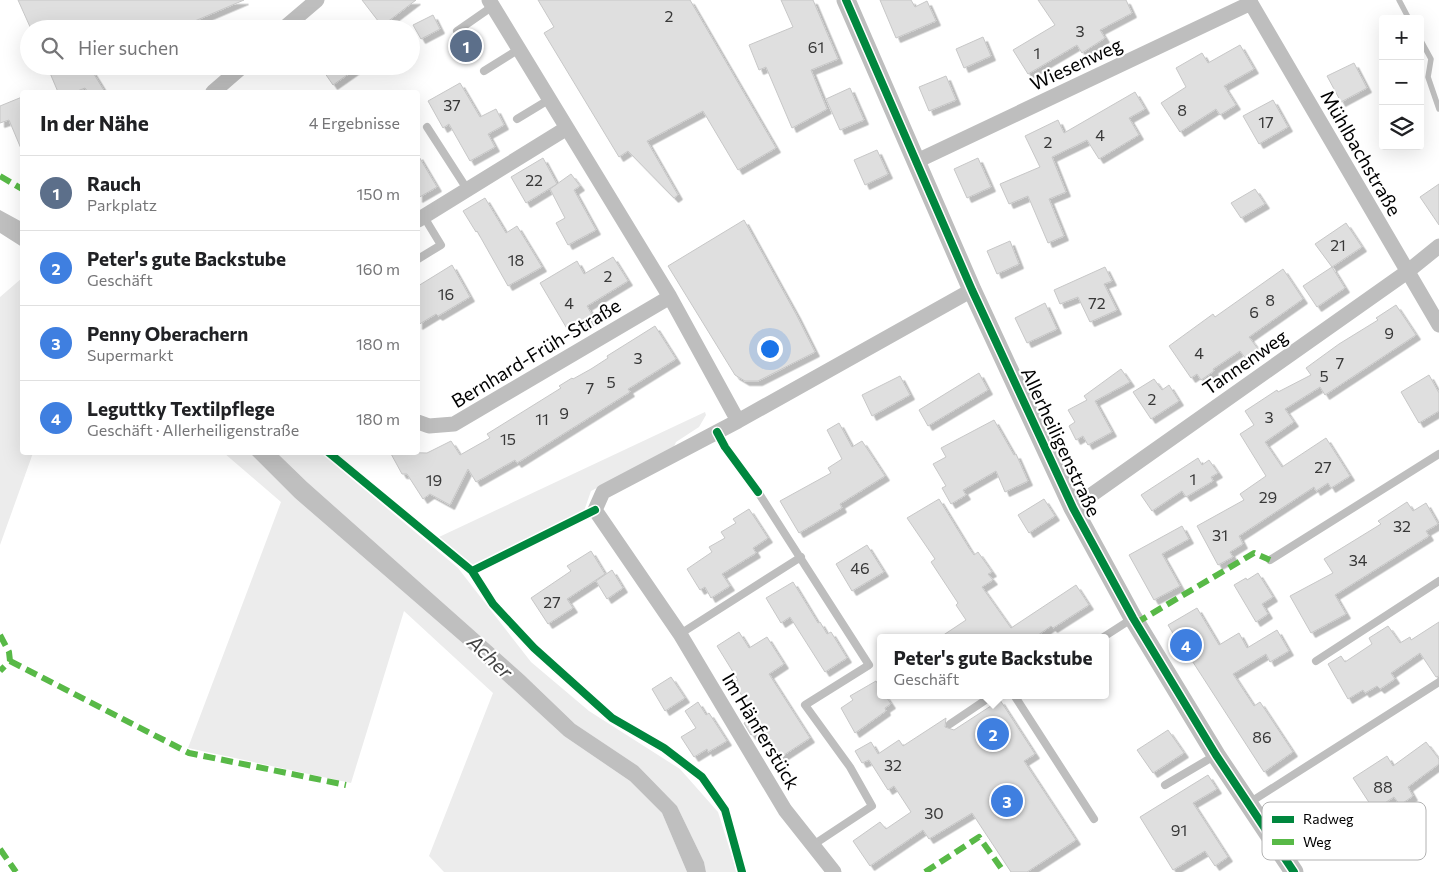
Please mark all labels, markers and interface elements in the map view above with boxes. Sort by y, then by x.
house number: 2 [665,6,674,25]
map controls [1379,15,1424,150]
button: + [1379,15,1424,60]
search box [20,20,420,75]
house number: 3 [1075,21,1085,40]
pin: 1 [450,27,482,65]
street label: Wiesenweg [1026,32,1125,95]
icon: search [38,34,66,62]
text: Hier suchen [78,36,179,59]
house number: 61 [808,37,824,56]
house number: 1 [1034,43,1040,62]
button: − [1379,60,1424,105]
street label: Mühlbachstraße [1316,86,1407,220]
house number: 37 [443,95,461,114]
house number: 8 [1177,100,1187,119]
button: layers [1379,105,1424,150]
text: In der Nähe [40,110,149,135]
house number: 17 [1258,112,1274,131]
text: 4 Ergebnisse [309,113,400,132]
house number: 4 [1095,125,1105,144]
house number: 2 [1044,132,1053,151]
house number: 22 [525,170,543,189]
text: Rauch [87,172,141,195]
text: 1 [52,184,60,203]
text: 150 m [357,184,400,203]
text: Parkplatz [87,195,157,214]
house number: 21 [1330,235,1346,254]
text: Peter's gute Backstube [87,247,286,270]
house number: 18 [508,250,524,269]
text: 2 [51,259,61,278]
text: 160 m [356,259,400,278]
house number: 2 [604,266,613,285]
text: Geschäft [87,270,153,289]
house number: 16 [438,284,454,303]
house number: 8 [1265,290,1275,309]
street label: Bernhard-Früh-Straße [447,293,624,412]
house number: 4 [564,293,574,312]
house number: 72 [1088,293,1106,312]
house number: 6 [1249,302,1259,321]
text: Penny Oberachern [87,322,248,345]
house number: 9 [1384,323,1394,342]
street label: Tannenweg [1198,324,1292,399]
text: 3 [51,334,61,353]
text: 180 m [356,334,400,353]
your location [757,336,783,362]
house number: 4 [1194,343,1204,362]
text: Supermarkt [87,345,174,364]
house number: 3 [633,348,643,367]
house number: 7 [1336,353,1344,372]
street label: Allerheiligenstraße [1017,363,1106,520]
house number: 5 [1319,366,1329,385]
house number: 5 [606,372,616,391]
house number: 7 [586,378,594,397]
house number: 2 [1148,389,1157,408]
text: Leguttky Textilpflege [87,397,275,420]
house number: 9 [559,403,569,422]
house number: 3 [1264,407,1274,426]
text: 4 [51,409,61,428]
text: 180 m [356,409,400,428]
house number: 11 [535,409,549,428]
text: Geschäft · Allerheiligenstraße [87,420,299,439]
house number: 15 [500,429,516,448]
house number: 27 [1314,457,1332,476]
house number: 1 [1190,469,1196,488]
house number: 19 [426,470,442,489]
house number: 29 [1259,487,1277,506]
house number: 32 [1393,516,1411,535]
house number: 31 [1212,525,1228,544]
house number: 34 [1349,550,1368,569]
house number: 46 [850,558,870,577]
house number: 27 [543,592,561,611]
pin: 4 [1170,626,1202,664]
water label: Acher [462,629,519,684]
popup [877,634,1109,699]
text: Peter's gute Backstube [894,646,1093,669]
street label: Im Hänferstück [718,668,805,793]
text: Geschäft [894,669,959,688]
pin: 2 [977,715,1009,753]
house number: 86 [1252,727,1272,746]
house number: 32 [884,755,902,774]
house number: 88 [1373,777,1393,796]
pin: 3 [991,782,1023,820]
legend [1262,802,1426,860]
house number: 30 [924,803,944,822]
text: Radweg [1303,810,1354,827]
house number: 91 [1171,820,1187,839]
text: Weg [1303,833,1332,850]

